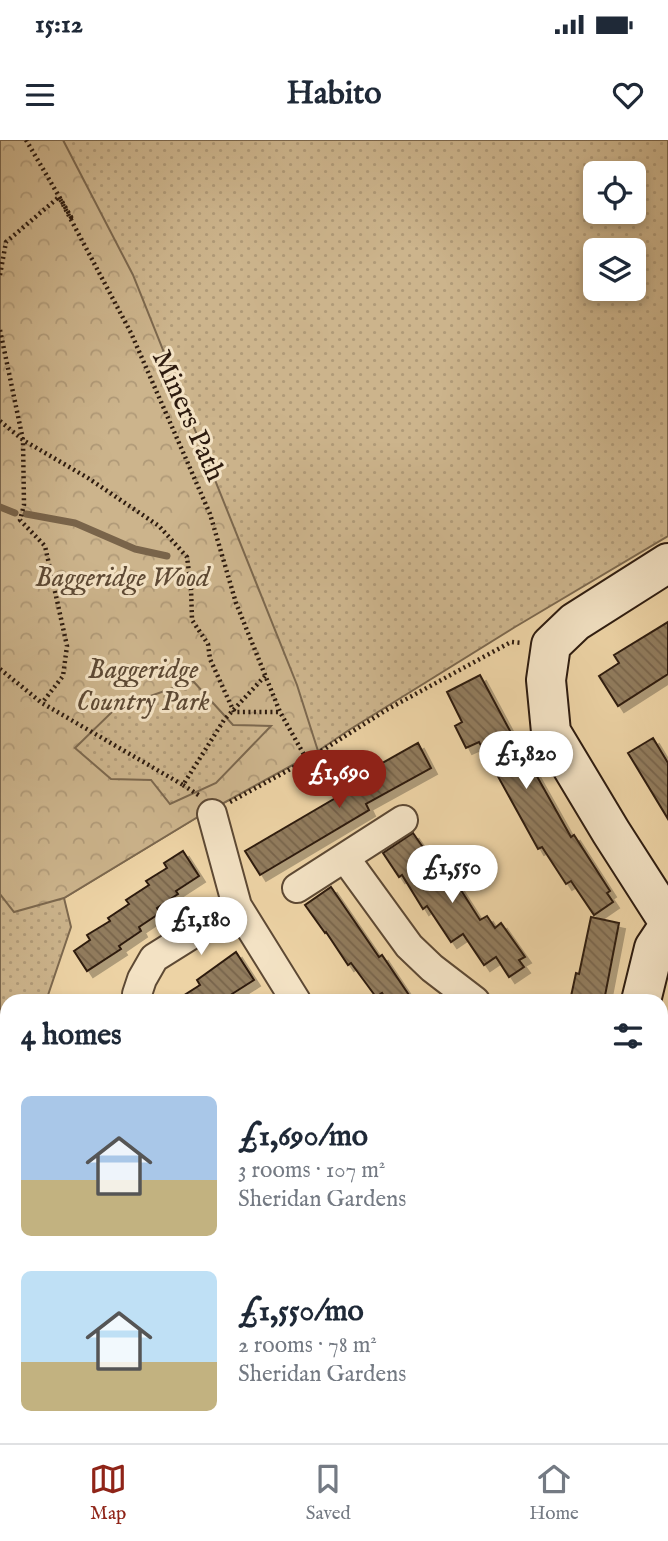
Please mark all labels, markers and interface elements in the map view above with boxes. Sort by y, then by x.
text: 15:12 [35,8,83,41]
text: Habito [287,74,381,115]
icon: menu [21,76,59,114]
icon: heart [609,76,647,114]
map controls [583,161,646,301]
button: locate [583,161,646,224]
button: layers [583,238,646,301]
street label: Miners Path [143,345,232,487]
park label: Baggeridge Wood [35,561,211,596]
park label: Baggeridge Country Park [76,653,210,720]
pin: £1,820 [469,732,583,791]
text: £1,820 [495,739,557,768]
pin: £1,690 [282,750,396,810]
text: £1,690 [308,758,370,787]
pin: £1,550 [395,846,509,905]
text: £1,550 [423,853,481,882]
pin: £1,180 [144,898,258,957]
text: £1,180 [171,905,231,934]
text: 4 homes [21,1017,122,1055]
icon: filters [609,1017,647,1055]
text: £1,690/mo [238,1118,368,1156]
icon: home [77,1124,161,1208]
text: 3 rooms · 107 m² [238,1156,386,1185]
text: Sheridan Gardens [238,1185,406,1214]
text: £1,550/mo [238,1293,364,1331]
icon: home [77,1299,161,1383]
text: 2 rooms · 78 m² [238,1331,377,1360]
text: Sheridan Gardens [238,1360,406,1389]
tab: Map [89,1460,127,1526]
tab: Saved [306,1460,351,1526]
tab: Home [529,1460,579,1526]

